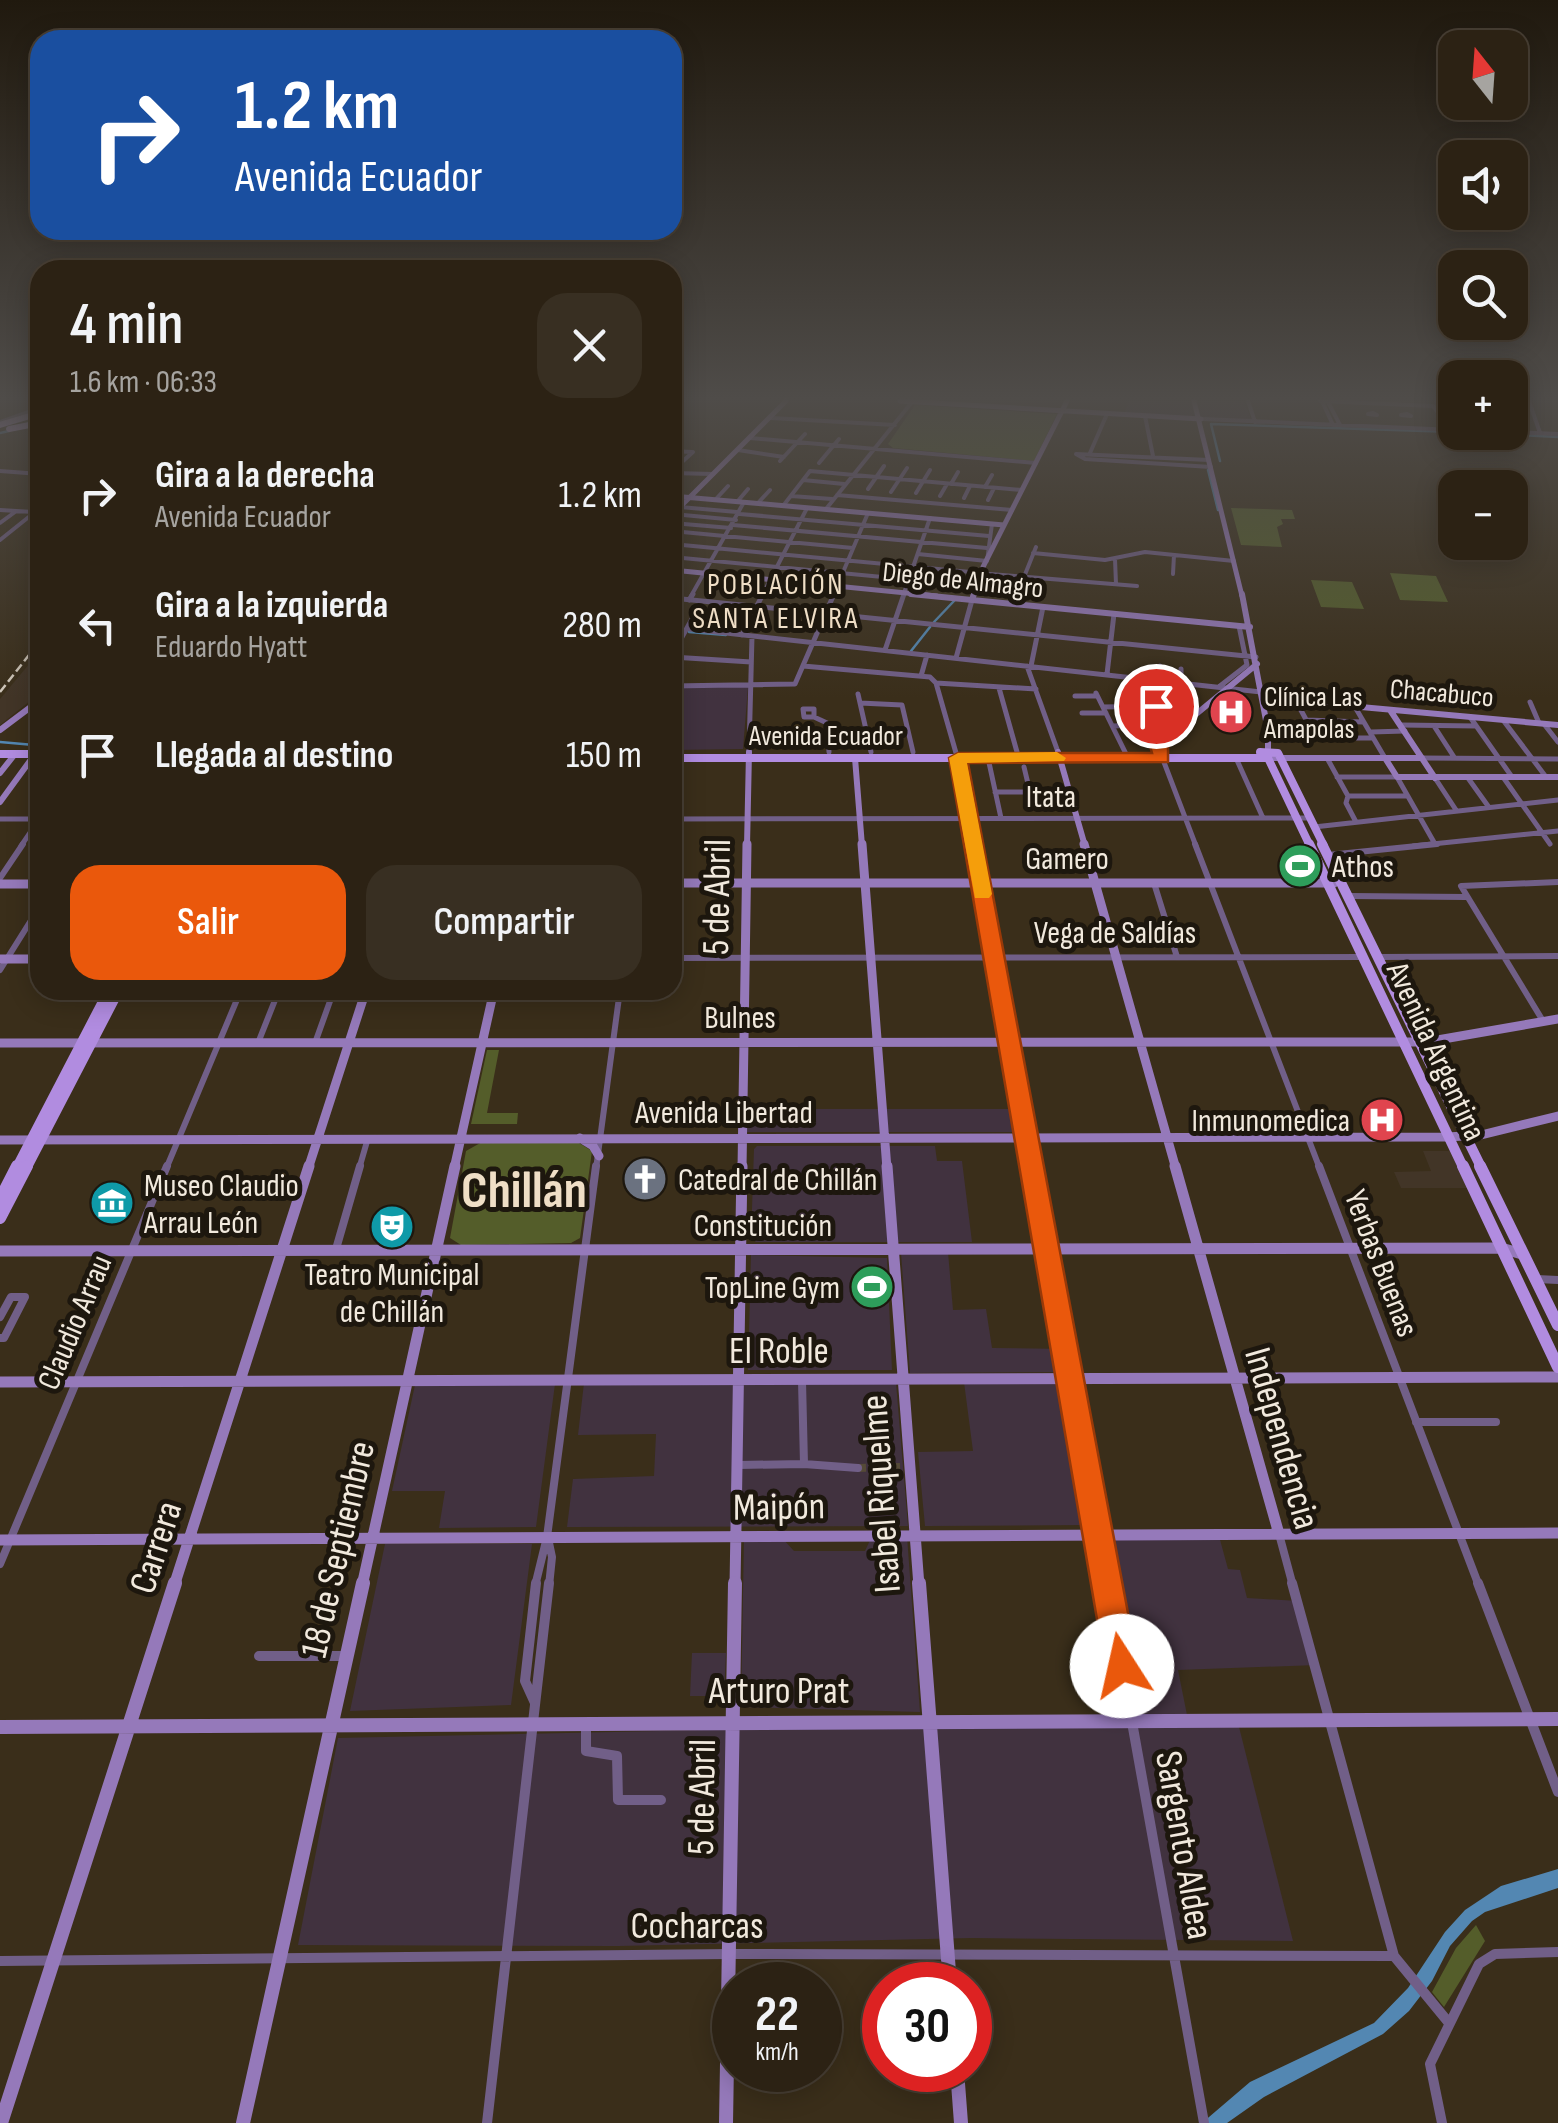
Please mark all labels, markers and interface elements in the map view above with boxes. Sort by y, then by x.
north arrow [1438,30,1528,120]
map controls [1438,30,1528,560]
text: 1.2 km [235,65,399,149]
icon: right [70,70,200,200]
button: sound [1438,140,1528,230]
text: Avenida Ecuador [235,150,483,205]
button: search [1438,250,1528,340]
text: 4 min [70,289,183,361]
button: close [537,293,642,398]
button: + [1438,360,1528,450]
text: 1.6 km · 06:33 [70,363,217,402]
text: Gira a la derecha [155,453,375,498]
icon: right [70,468,125,523]
button: − [1438,470,1528,560]
text: 1.2 km [559,473,642,518]
text: Avenida Ecuador [155,498,331,537]
street label: Diego de Almagro [881,556,1045,605]
district label: POBLACIÓN SANTA ELVIRA [692,567,860,637]
text: Gira a la izquierda [155,583,388,628]
icon: left [70,598,125,653]
text: 280 m [562,603,642,648]
text: Eduardo Hyatt [155,628,307,667]
pin [1114,664,1199,749]
street label: Chacabuco [1389,673,1495,714]
icon: arrive [1129,679,1184,734]
place label: Clínica Las Amapolas [1263,681,1362,746]
hospital icon: Clínica Las Amapolas [1208,689,1254,735]
street label: Avenida Ecuador [748,720,903,753]
icon: arrive [70,728,125,783]
text: Llegada al destino [155,733,393,778]
text: 150 m [566,733,642,778]
street label: Itata [1026,778,1076,817]
street label: 5 de Abril [694,839,741,955]
street label: Gamero [1025,840,1109,879]
sports icon: Athos [1277,843,1323,889]
place label: Athos [1331,848,1394,887]
button: Salir [70,865,346,980]
button: Compartir [366,865,642,980]
street label: Vega de Saldías [1034,914,1196,953]
street label: Avenida Argentina [1377,955,1494,1147]
street label: Bulnes [704,999,776,1038]
street label: Avenida Libertad [634,1094,813,1133]
hospital icon: Inmunomedica [1359,1097,1405,1143]
place label: Inmunomedica [1192,1102,1350,1141]
church icon: Catedral de Chillán [622,1156,668,1202]
district label: Chillán [461,1160,587,1223]
place label: Catedral de Chillán [678,1161,877,1200]
place label: Museo Claudio Arrau León [143,1167,299,1243]
museum icon: Museo Claudio Arrau León [89,1180,135,1226]
street label: Yerbas Buenas [1335,1185,1426,1342]
theatre icon: Teatro Municipal de Chillán [369,1204,415,1250]
street label: Constitución [694,1207,832,1246]
street label: Claudio Arrau [30,1249,121,1396]
place label: Teatro Municipal de Chillán [304,1256,480,1332]
sports icon: TopLine Gym [849,1264,895,1310]
place label: TopLine Gym [705,1269,840,1308]
street label: El Roble [729,1329,829,1374]
street label: Independencia [1234,1343,1329,1534]
street label: Isabel Riquelme [852,1393,911,1594]
street label: 18 de Septiembre [292,1437,385,1662]
street label: Maipón [733,1484,825,1531]
street label: Carrera [121,1496,192,1599]
position arrow [1070,1614,1174,1718]
street label: Arturo Prat [708,1669,849,1714]
street label: 5 de Abril [679,1739,726,1855]
street label: Sargento Aldea [1145,1748,1222,1943]
street label: Cocharcas [630,1904,764,1949]
speed limit sign: 30 [862,1962,992,2092]
text: 22 [755,1985,799,2045]
text: km/h [755,2037,799,2068]

